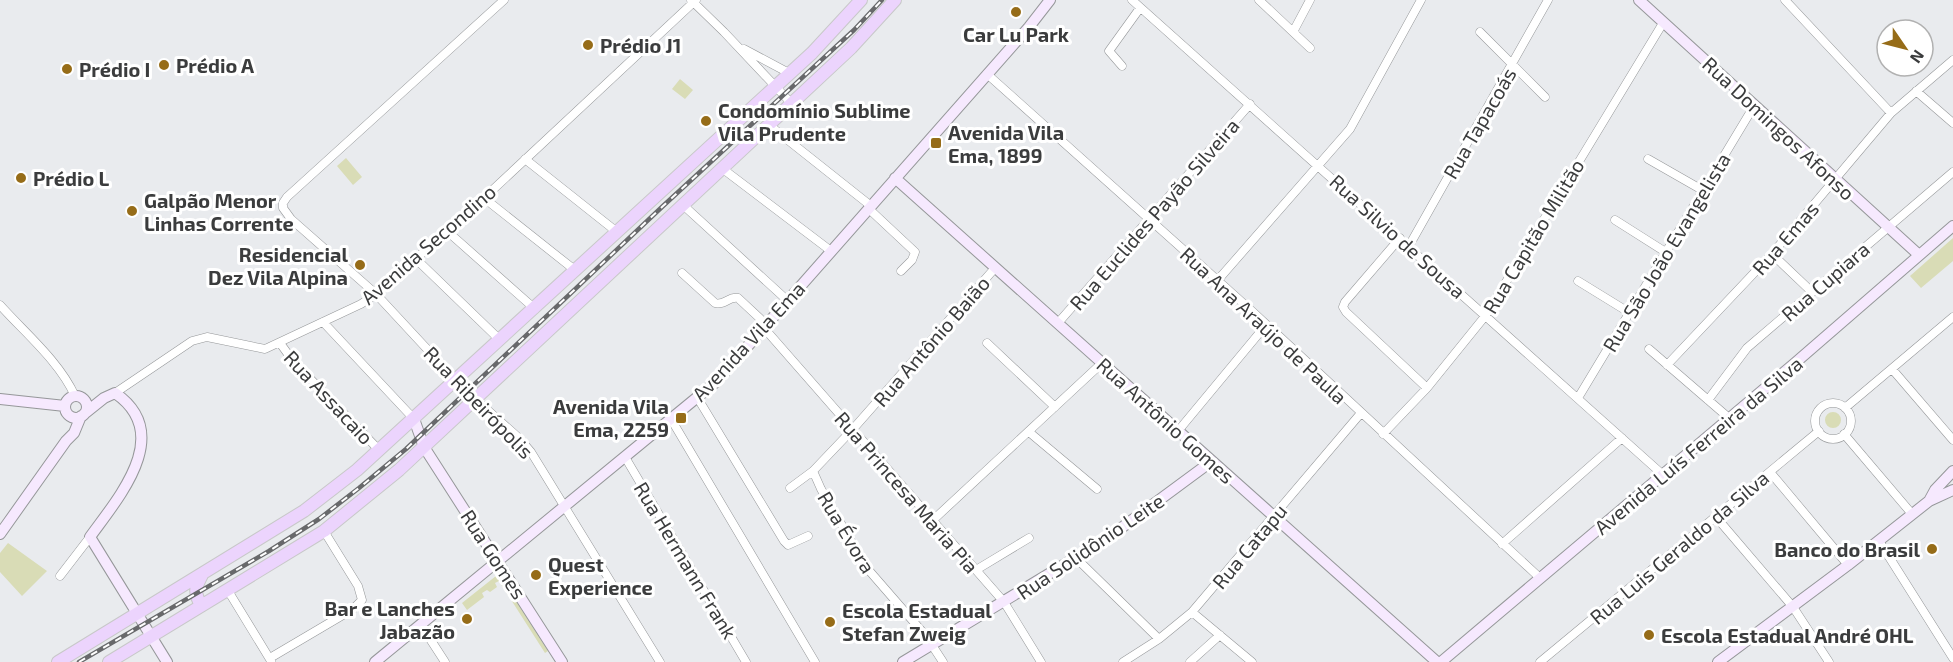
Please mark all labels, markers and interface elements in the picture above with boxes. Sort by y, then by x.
marker: Car Lu Park [1009,5,1023,19]
north arrow [1875,18,1935,78]
place label: Car Lu Park [963,22,1070,46]
place label: Prédio J1 [600,33,681,57]
marker: Prédio J1 [581,38,595,52]
text: N [1907,47,1929,67]
street label: Rua Domingos Afonso [1698,51,1860,205]
place label: Prédio A [176,53,255,77]
place label: Prédio I [79,57,150,81]
marker: Prédio A [157,58,171,72]
marker: Prédio I [60,62,74,76]
street label: Rua Tapacoás [1438,63,1520,183]
place label: Condomínio Sublime Vila Prudente [718,98,911,145]
street label: Rua Euclides Payão Silveira [1064,113,1244,315]
marker: Condomínio Sublime Vila Prudente [699,114,713,128]
place label: Avenida Vila Ema, 1899 [948,120,1064,167]
marker: Avenida Vila Ema, 1899 [929,136,943,150]
street label: Rua São João Evangelista [1597,148,1735,356]
street label: Rua Capitão Militão [1477,154,1589,318]
place label: Prédio L [33,166,110,190]
street label: Rua Silvio de Sousa [1325,169,1471,303]
marker: Prédio L [14,171,28,185]
street label: Avenida Secondino [356,179,500,309]
place label: Galpão Menor Linhas Corrente [144,188,294,235]
street label: Rua Emas [1747,197,1823,279]
marker: Galpão Menor Linhas Corrente [125,204,139,218]
street label: Rua Cupiara [1776,236,1874,326]
place label: Residencial Dez Vila Alpina [208,242,348,289]
street label: Rua Ana Araújo de Paula [1176,242,1352,408]
marker: Residencial Dez Vila Alpina [353,258,367,272]
street label: Rua Antônio Baião [868,271,994,411]
street label: Avenida Vila Ema [687,276,809,406]
street label: Rua Ribeirópolis [419,341,539,463]
street label: Rua Assacaio [279,345,379,449]
street label: Avenida Luís Ferreira da Silva [1589,351,1807,539]
street label: Rua Antônio Gomes [1092,352,1240,488]
place label: Avenida Vila Ema, 2259 [553,394,669,441]
street label: Rua Princesa Maria Pia [830,406,984,578]
marker: Avenida Vila Ema, 2259 [674,411,688,425]
street label: Rua Luis Geraldo da Silva [1585,465,1773,629]
street label: Rua Hermann Frank [630,477,742,643]
street label: Rua Évora [813,487,881,577]
street label: Rua Solidônio Leite [1012,488,1168,604]
street label: Rua Catapu [1207,499,1291,593]
street label: Rua Gomes [456,505,532,603]
place label: Banco do Brasil [1774,537,1920,561]
marker: Banco do Brasil [1925,542,1939,556]
place label: Quest Experience [548,552,653,599]
marker: Quest Experience [529,568,543,582]
place label: Bar e Lanches Jabazão [324,596,455,643]
place label: Escola Estadual Stefan Zweig [842,598,992,645]
marker: Bar e Lanches Jabazão [460,612,474,626]
marker: Escola Estadual Stefan Zweig [823,615,837,629]
place label: Escola Estadual André OHL [1661,623,1914,647]
marker: Escola Estadual André OHL [1642,628,1656,642]

